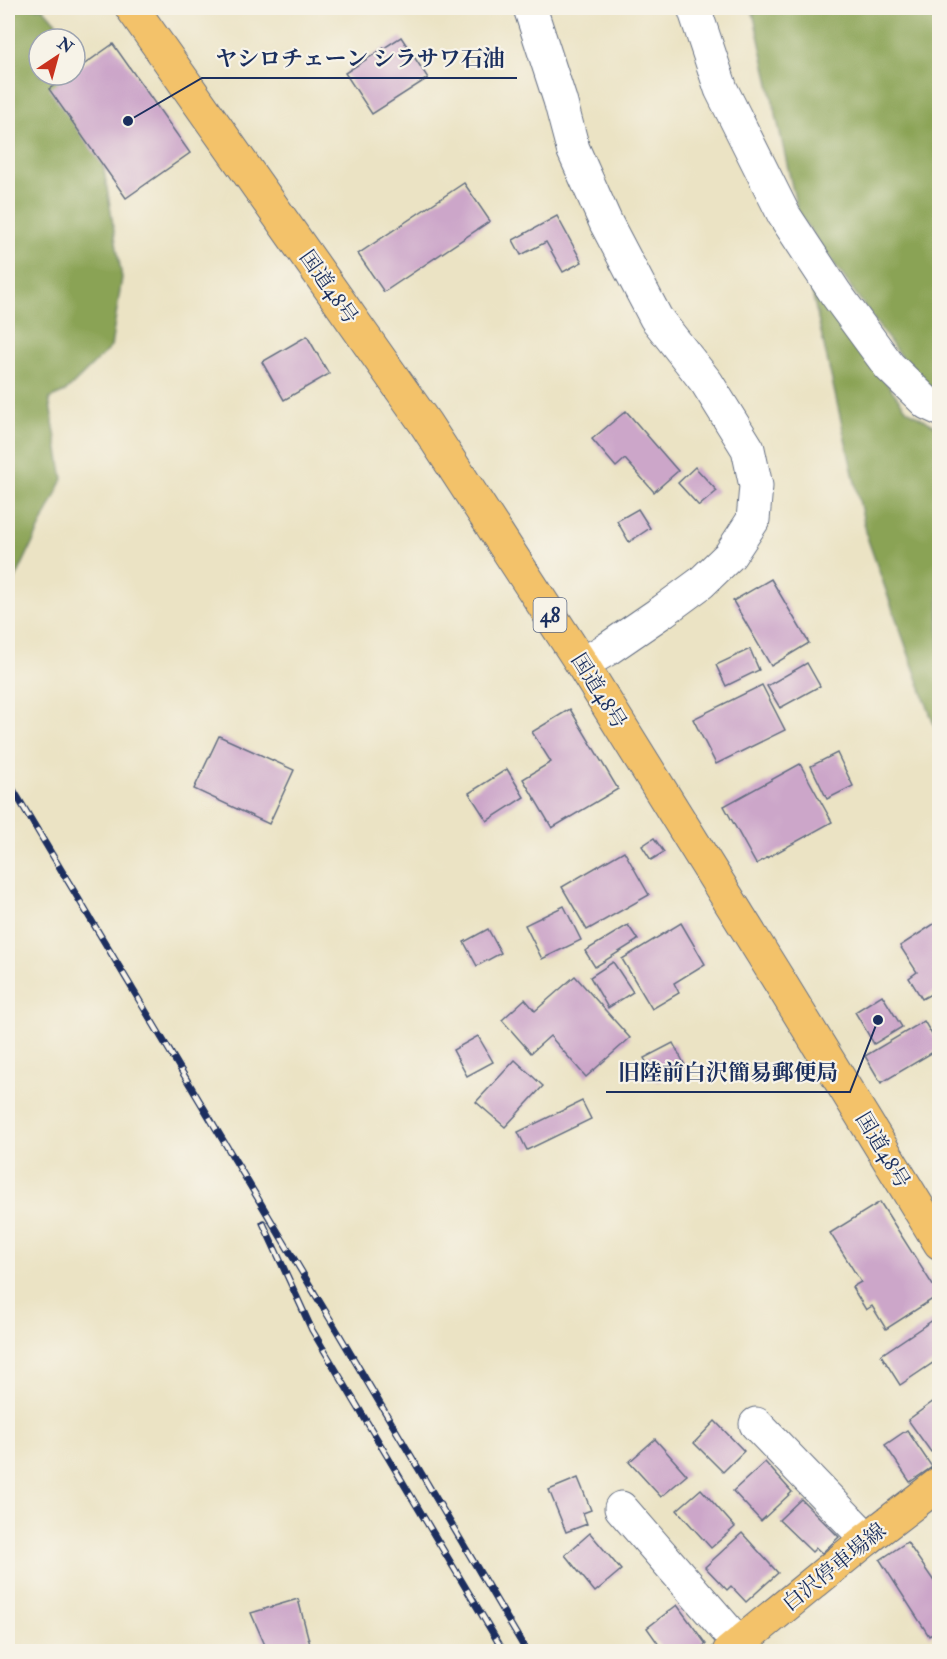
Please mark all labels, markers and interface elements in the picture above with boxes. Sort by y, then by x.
north arrow [27,27,87,87]
text: N [53,33,77,58]
callout: ヤシロチェーン シラサワ石油 [202,38,517,78]
text: ヤシロチェーン シラサワ石油 [215,45,505,73]
street label: 国道48号 [293,245,364,330]
road number: 48 [534,598,566,632]
street label: 国道48号 [565,648,632,734]
callout: 旧陸前白沢簡易郵便局 [606,1052,850,1092]
text: 旧陸前白沢簡易郵便局 [618,1059,838,1087]
street label: 国道48号 [849,1107,916,1193]
street label: 白沢停車場線 [777,1517,892,1618]

